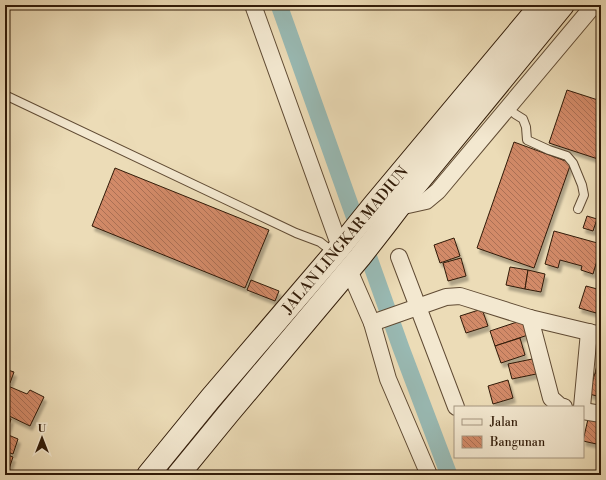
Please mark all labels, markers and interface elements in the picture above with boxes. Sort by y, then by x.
street label: JALAN LINGKAR MADIUN [278,163,413,319]
legend [454,406,584,458]
text: Jalan [489,415,518,430]
north arrow [22,418,62,458]
text: U [38,422,47,436]
text: Bangunan [489,435,545,450]

